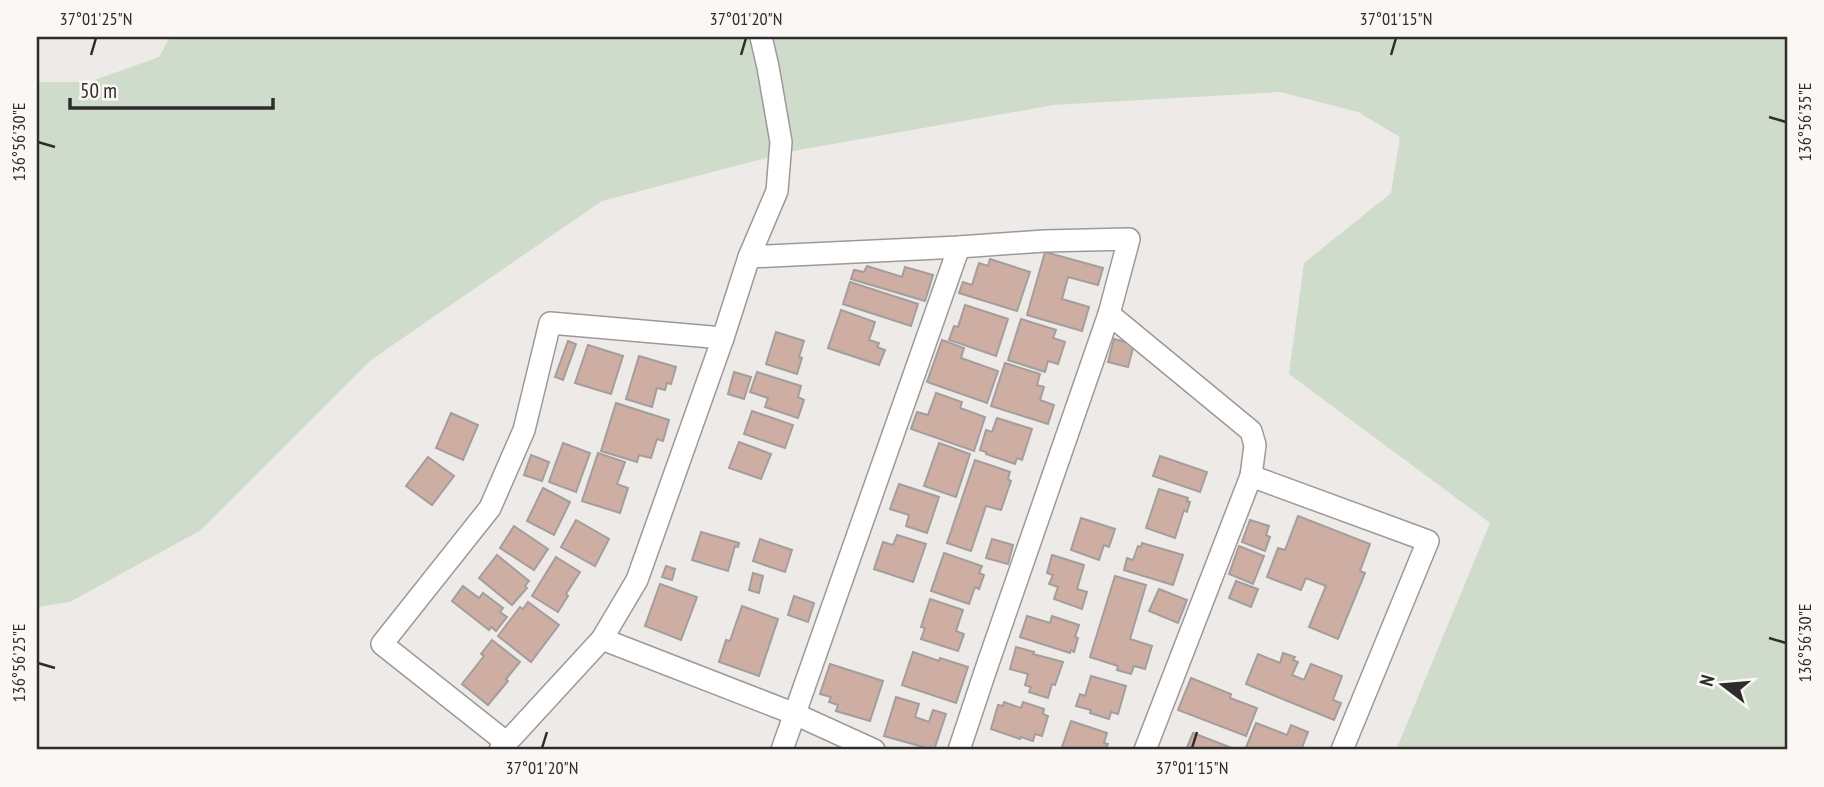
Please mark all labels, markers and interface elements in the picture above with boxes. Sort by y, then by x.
text: 37°01'25"N [60,7,132,30]
text: 37°01'20"N [710,7,782,30]
text: 37°01'15"N [1360,7,1432,30]
scale bar [70,66,273,110]
text: 50 m [80,77,117,104]
text: 136°56'35"E [1793,83,1816,161]
text: 136°56'30"E [7,103,30,181]
text: 136°56'30"E [1793,604,1816,682]
text: 136°56'25"E [7,624,30,702]
north arrow [1688,650,1758,720]
text: N [1694,672,1720,689]
text: 37°01'20"N [506,756,578,779]
text: 37°01'15"N [1156,756,1228,779]

